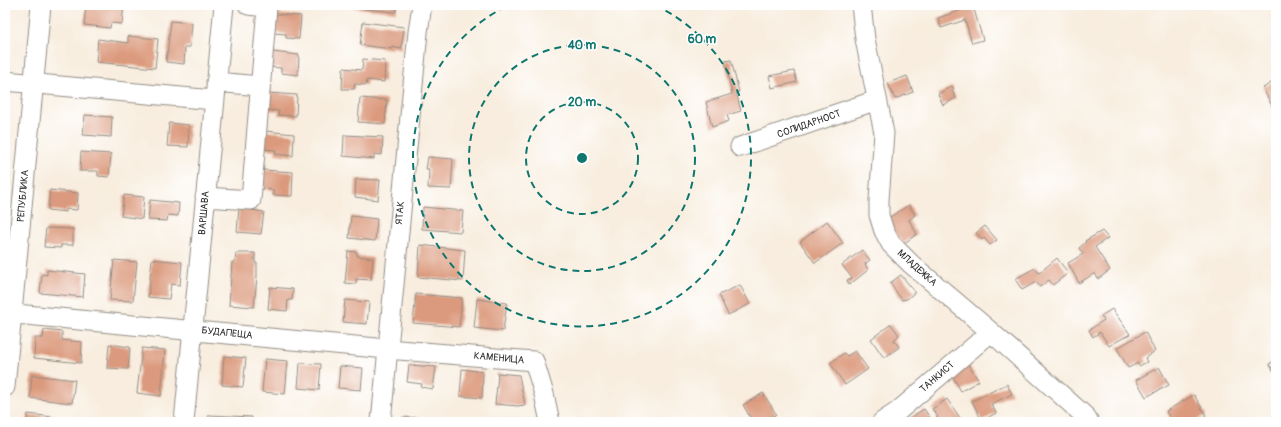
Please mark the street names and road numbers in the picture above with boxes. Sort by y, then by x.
street label: СОЛИДАРНОСТ [776,107,843,140]
street label: РЕПУБЛИКА [15,169,31,223]
street label: ВАРШАВА [196,190,212,235]
street label: ЯТАК [393,200,407,225]
street label: МЛАДЕЖКА [895,247,940,289]
street label: БУДАПЕЩА [201,324,254,342]
street label: КАМЕНИЦА [473,350,525,366]
street label: ТАНКИСТ [917,358,957,395]

